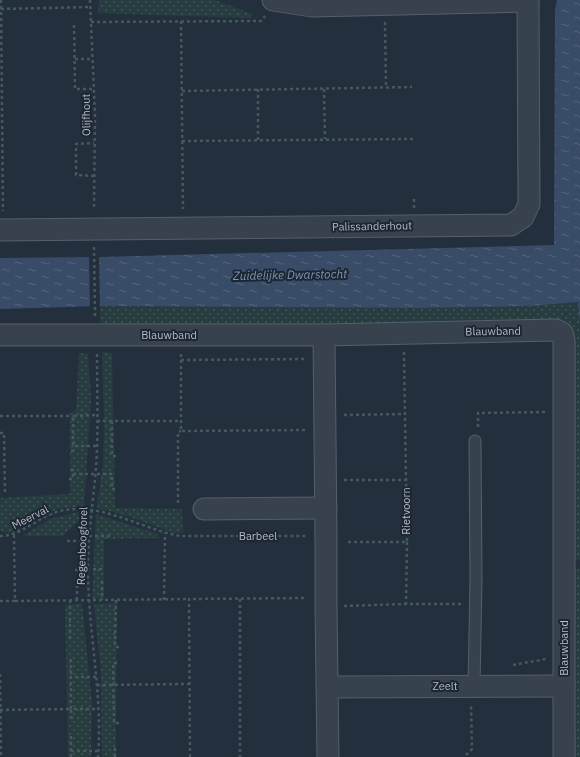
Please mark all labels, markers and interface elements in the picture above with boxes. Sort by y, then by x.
street label: Olijfhout [79,94,93,136]
street label: Palissanderhout [332,218,412,234]
water label: Zuidelijke Dwarstocht [232,266,348,283]
street label: Blauwband [465,324,521,338]
street label: Blauwband [141,328,197,342]
street label: Rietvoorn [399,487,413,535]
street label: Meerval [9,502,51,532]
street label: Regenboogforel [74,507,90,585]
street label: Barbeel [239,529,277,543]
street label: Blauwband [557,620,571,676]
street label: Zeelt [432,679,458,693]

